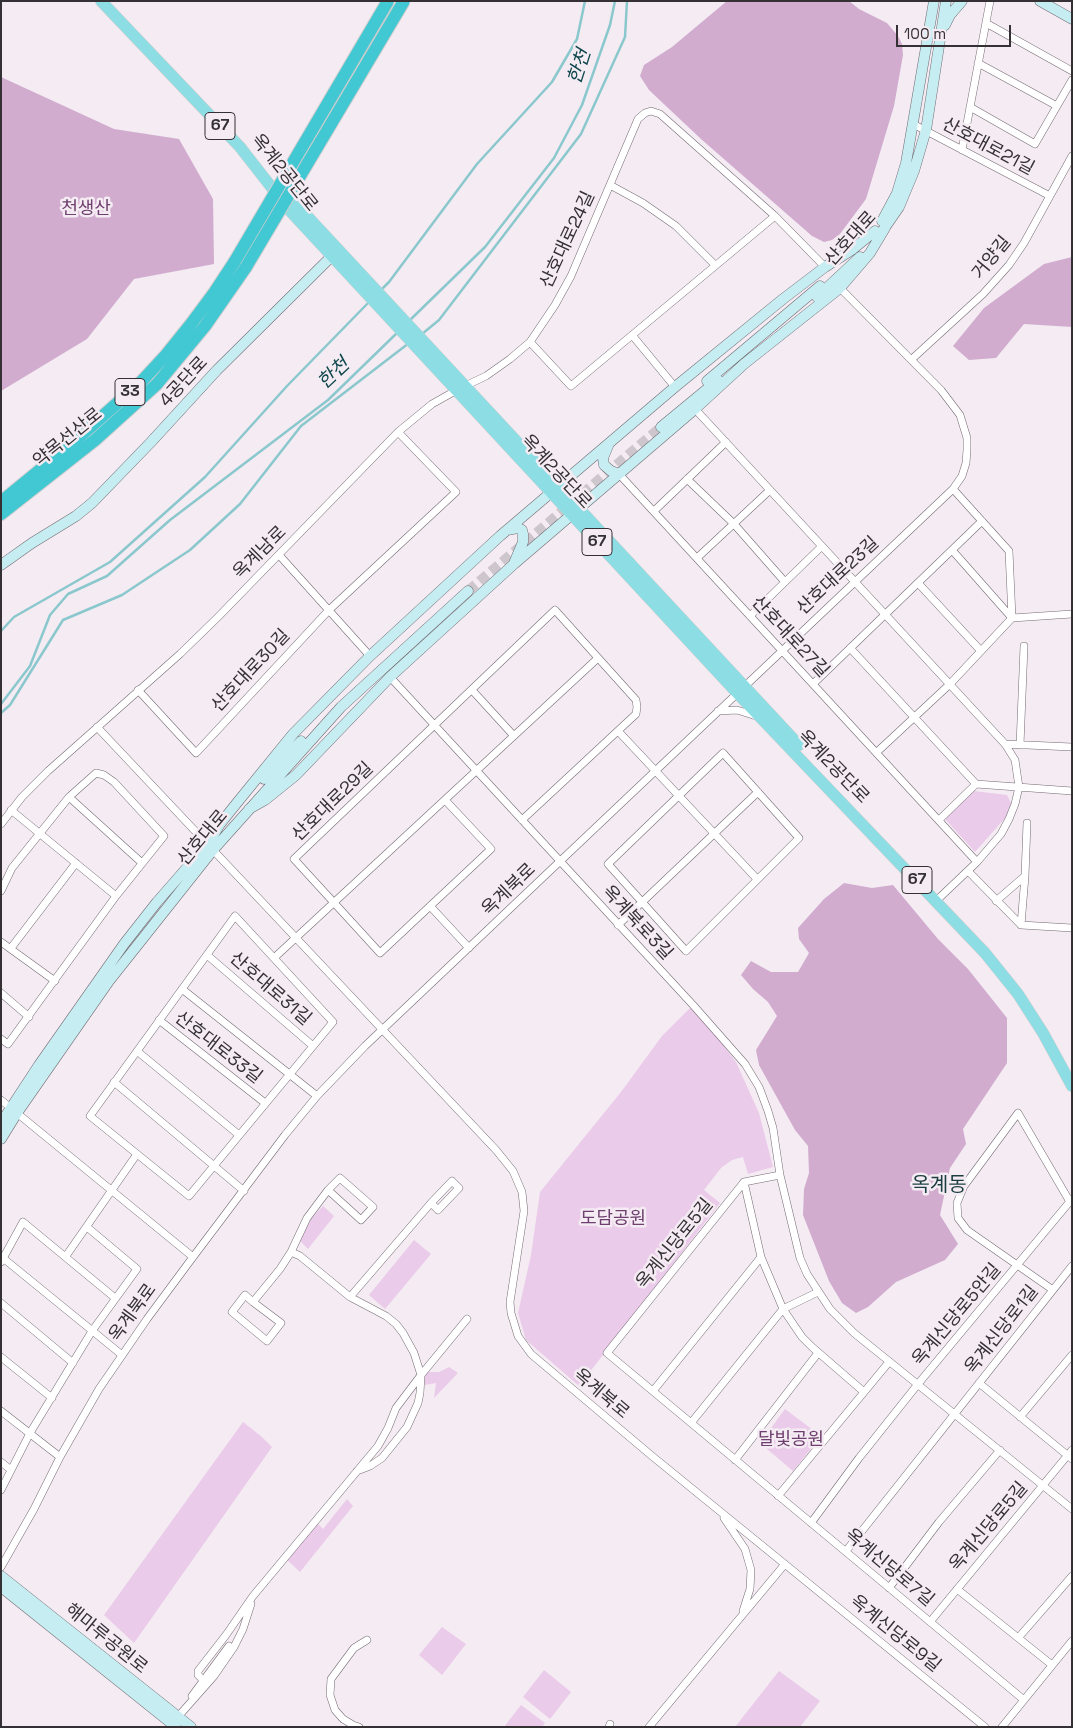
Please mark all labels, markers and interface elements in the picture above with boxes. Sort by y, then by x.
scale bar [898,15,1013,47]
text: 100 m [904,24,946,43]
water label: 한천 [564,47,596,87]
road number: 67 [205,112,235,140]
street label: 산호대로21길 [938,114,1038,180]
street label: 옥계2공단로 [246,130,322,216]
street label: 산호대로24길 [536,188,600,292]
park label: 천생산 [61,198,111,220]
street label: 산호대로 [821,207,881,271]
street label: 거양길 [968,232,1016,284]
street label: 4공단로 [155,352,213,412]
water label: 한천 [313,354,355,394]
road number: 33 [115,378,145,406]
street label: 약목선산로 [29,404,107,472]
street label: 옥계2공단로 [516,430,596,514]
street label: 옥계남로 [229,522,291,584]
road number: 67 [582,528,612,556]
street label: 산호대로23길 [792,532,884,620]
street label: 산호대로27길 [747,592,833,682]
street label: 산호대로30길 [207,625,295,717]
street label: 옥계2공단로 [793,726,873,808]
street label: 산호대로29길 [288,758,378,846]
street label: 산호대로 [173,806,233,870]
street label: 옥계북로 [478,859,540,921]
road number: 67 [902,866,932,894]
street label: 옥계북로3길 [597,881,677,965]
street label: 산호대로31길 [225,948,315,1030]
street label: 산호대로33길 [170,1007,266,1089]
district label: 옥계동 [911,1174,967,1198]
street label: 옥계신당로5길 [632,1194,718,1294]
park label: 도담공원 [580,1208,646,1230]
street label: 옥계신당로5안길 [908,1260,1006,1370]
street label: 옥계북로 [105,1280,161,1346]
street label: 옥계신당로1길 [961,1281,1043,1379]
street label: 옥계북로 [569,1364,633,1424]
park label: 달빛공원 [758,1429,824,1451]
street label: 옥계신당로5길 [945,1478,1033,1576]
street label: 옥계신당로7길 [840,1525,938,1611]
street label: 옥계신당로9길 [845,1591,945,1677]
street label: 해마루공원로 [61,1599,151,1679]

